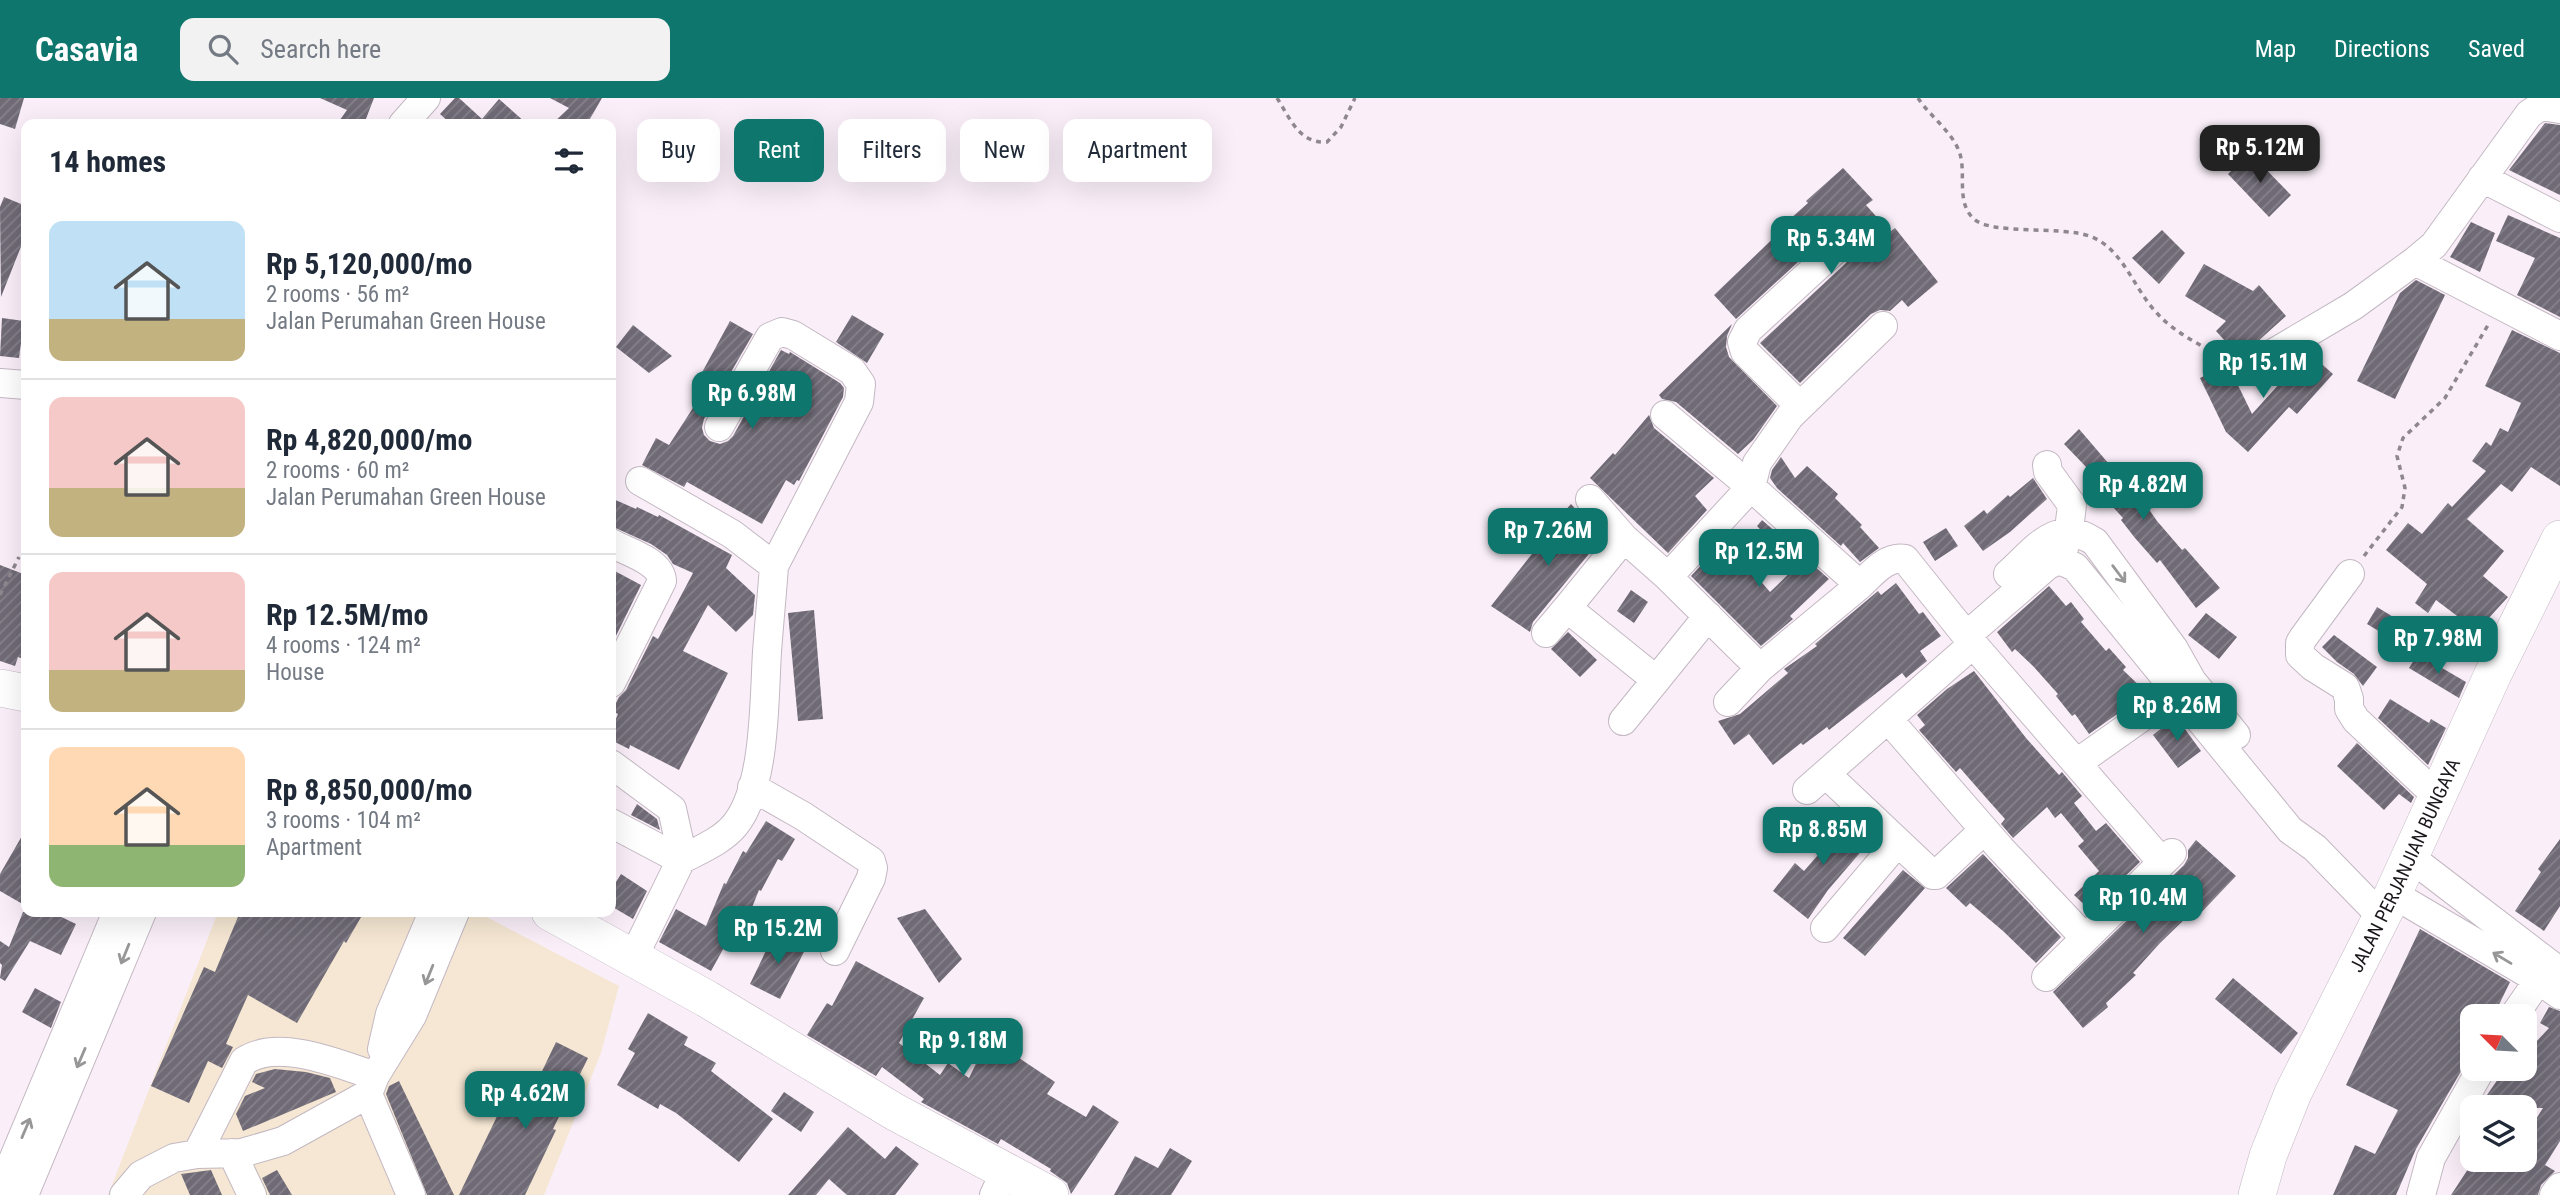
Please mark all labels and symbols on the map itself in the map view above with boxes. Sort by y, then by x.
pin: Rp 5.12M [2188,126,2332,185]
pin: Rp 5.34M [1759,216,1903,276]
pin: Rp 15.1M [2191,341,2335,400]
pin: Rp 6.98M [680,372,824,431]
pin: Rp 4.82M [2071,462,2215,522]
pin: Rp 7.26M [1476,508,1620,568]
pin: Rp 12.5M [1687,530,1831,589]
one-way arrow [2111,564,2126,583]
pin: Rp 7.98M [2366,616,2510,676]
pin: Rp 8.26M [2105,684,2249,743]
street label: JALAN PERJANJIAN BUNGAYA [2345,755,2465,976]
pin: Rp 8.85M [1751,808,1895,867]
pin: Rp 10.4M [2071,876,2215,935]
pin: Rp 15.2M [706,906,850,966]
one-way arrow [117,942,130,964]
one-way arrow [2493,951,2513,965]
one-way arrow [422,963,435,985]
north arrow [2460,1004,2538,1082]
pin: Rp 9.18M [891,1018,1035,1078]
one-way arrow [74,1047,87,1069]
pin: Rp 4.62M [453,1072,597,1131]
one-way arrow [21,1118,34,1140]

